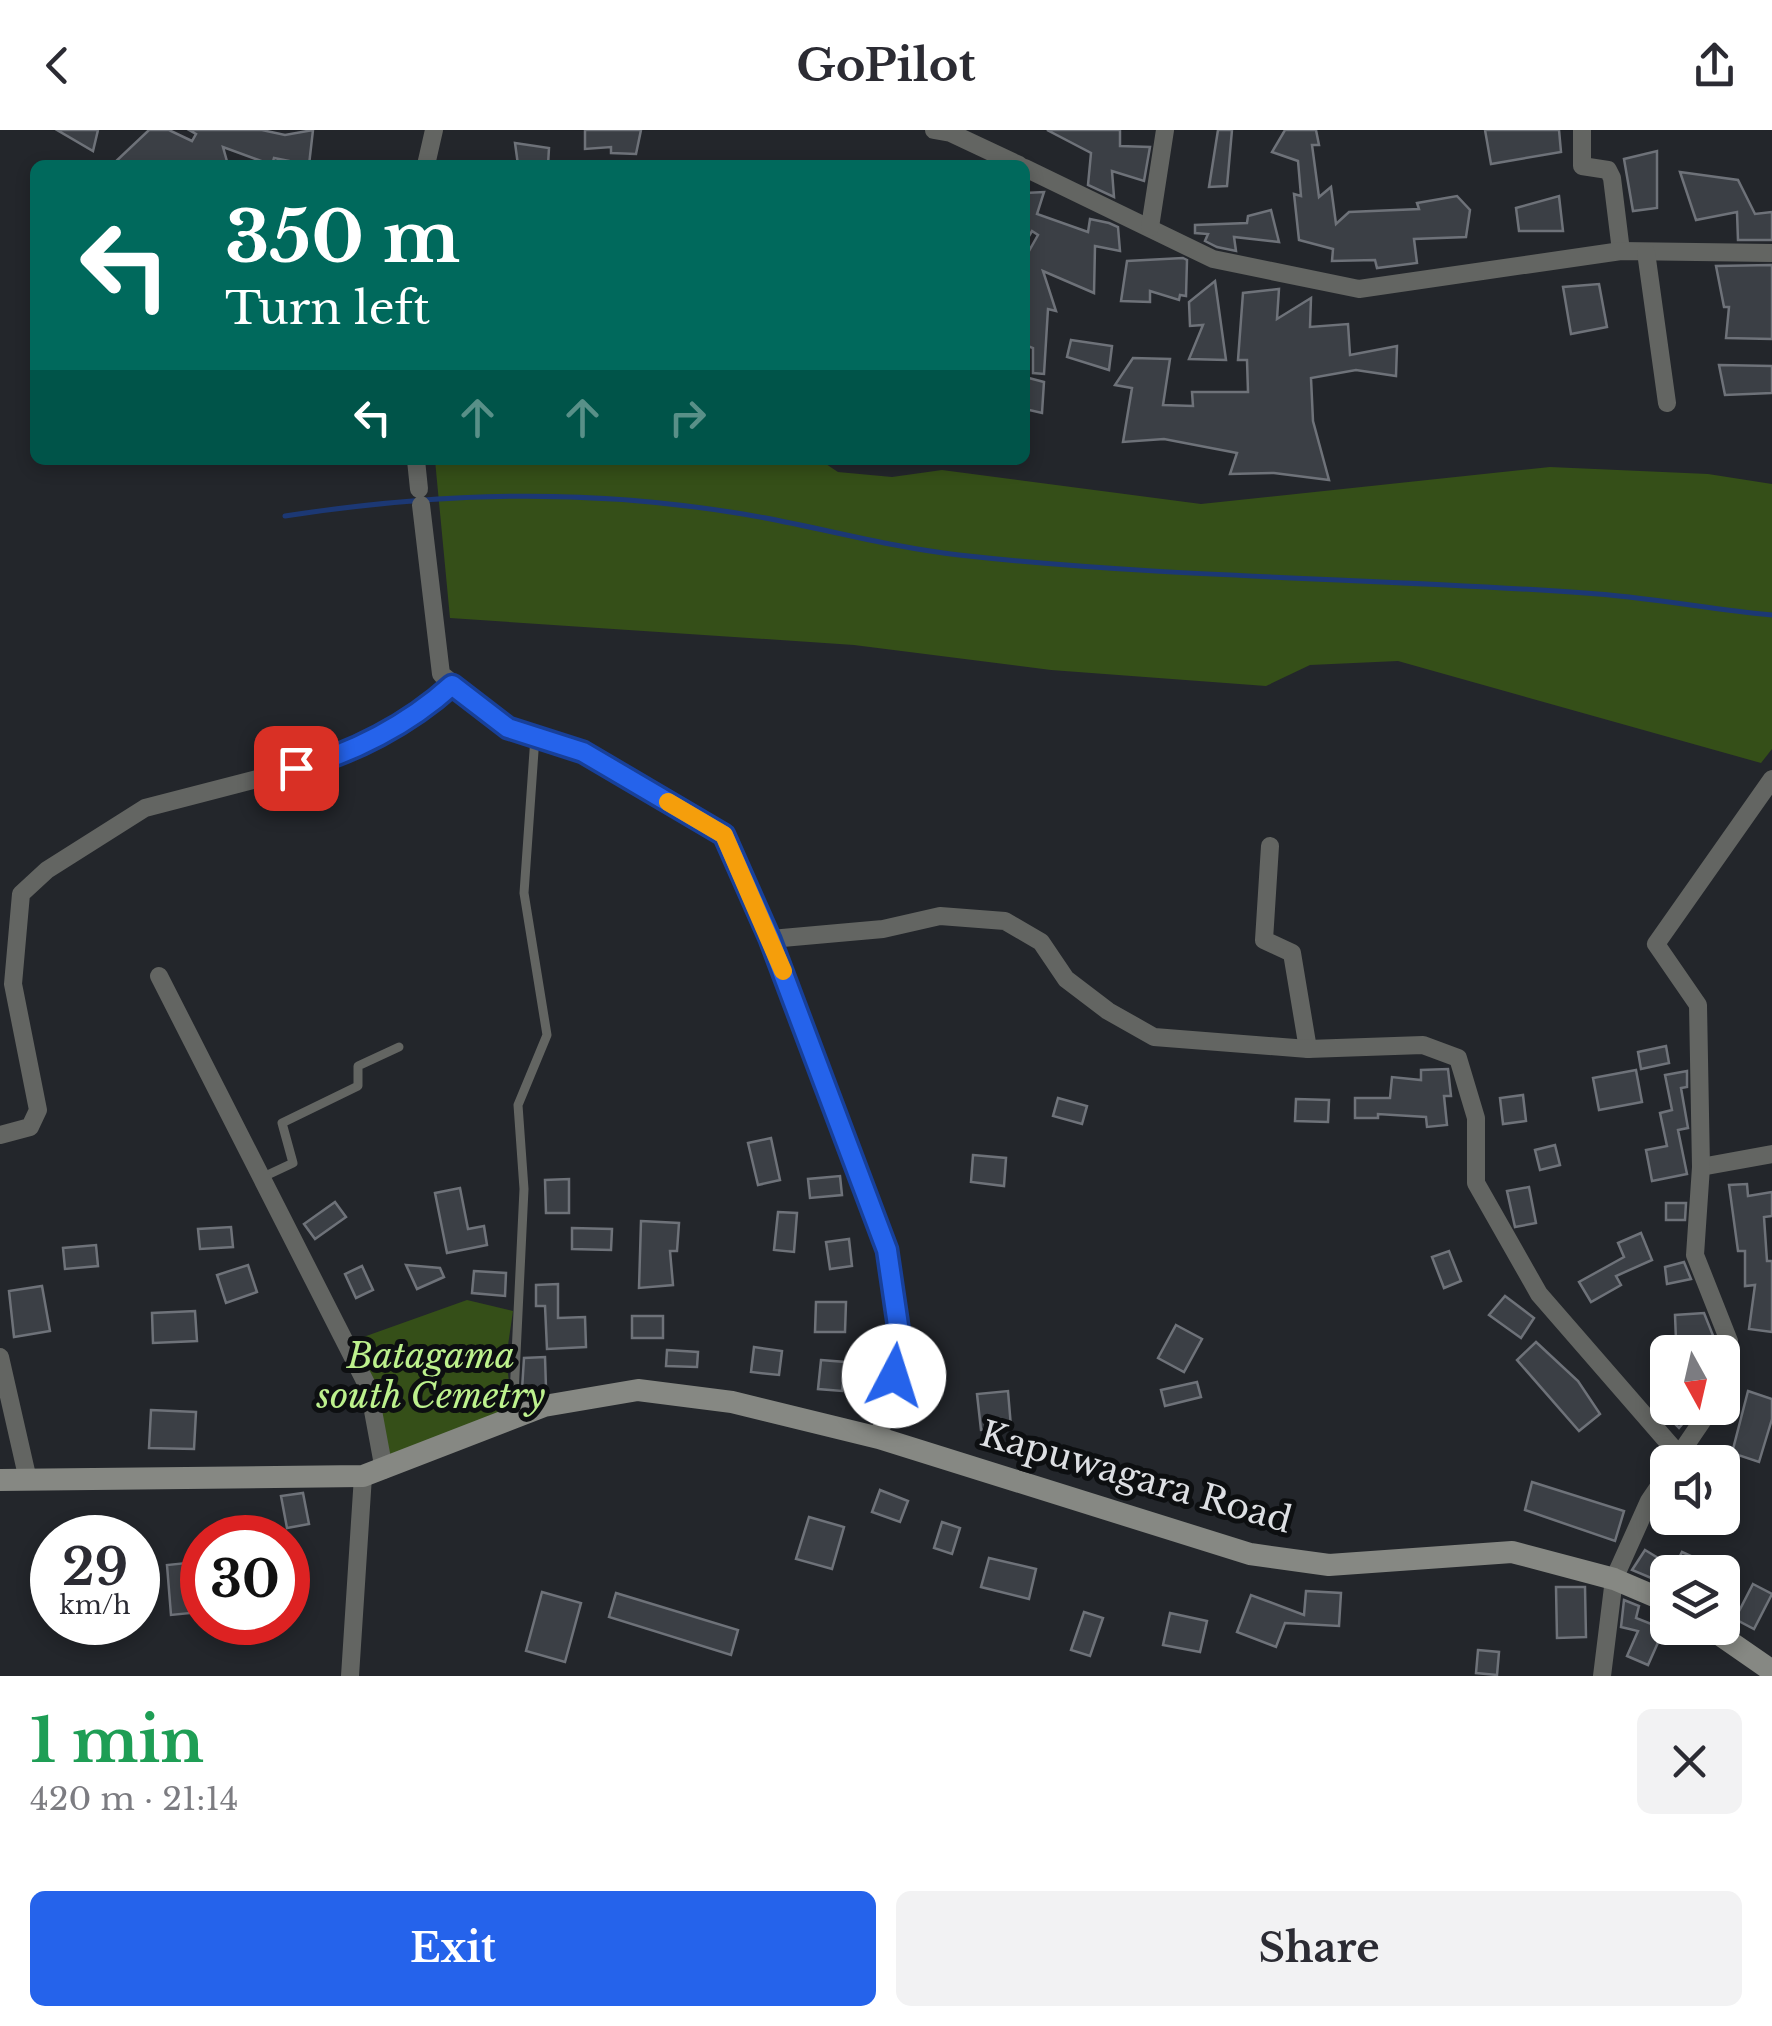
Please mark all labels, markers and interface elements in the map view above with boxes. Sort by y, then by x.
text: GoPilot [796,37,976,93]
icon: back [30,38,85,93]
icon: share [1687,38,1742,93]
text: 350 m [225,194,460,281]
icon: left [60,200,190,330]
text: Turn left [225,280,430,336]
icon: left [345,390,400,445]
icon: ahead [450,390,505,445]
icon: ahead [555,390,610,445]
icon: right [660,390,715,445]
pin [254,726,339,811]
icon: arrive [269,741,324,796]
position arrow [842,1324,946,1428]
park label: Batagama south Cemetry [316,1334,545,1417]
north arrow [1650,1335,1740,1425]
map controls [1650,1335,1740,1645]
street label: Kapuwagara Road [975,1411,1297,1542]
button: sound [1650,1445,1740,1535]
speed limit sign: 30 [180,1515,310,1645]
text: 29 [62,1536,128,1599]
button: layers [1650,1555,1740,1645]
text: km/h [60,1590,130,1621]
text: 1 min [30,1704,204,1778]
button: close [1637,1709,1742,1814]
text: 420 m · 21:14 [30,1779,238,1819]
button: Exit [30,1891,876,2006]
button: Share [896,1891,1742,2006]

